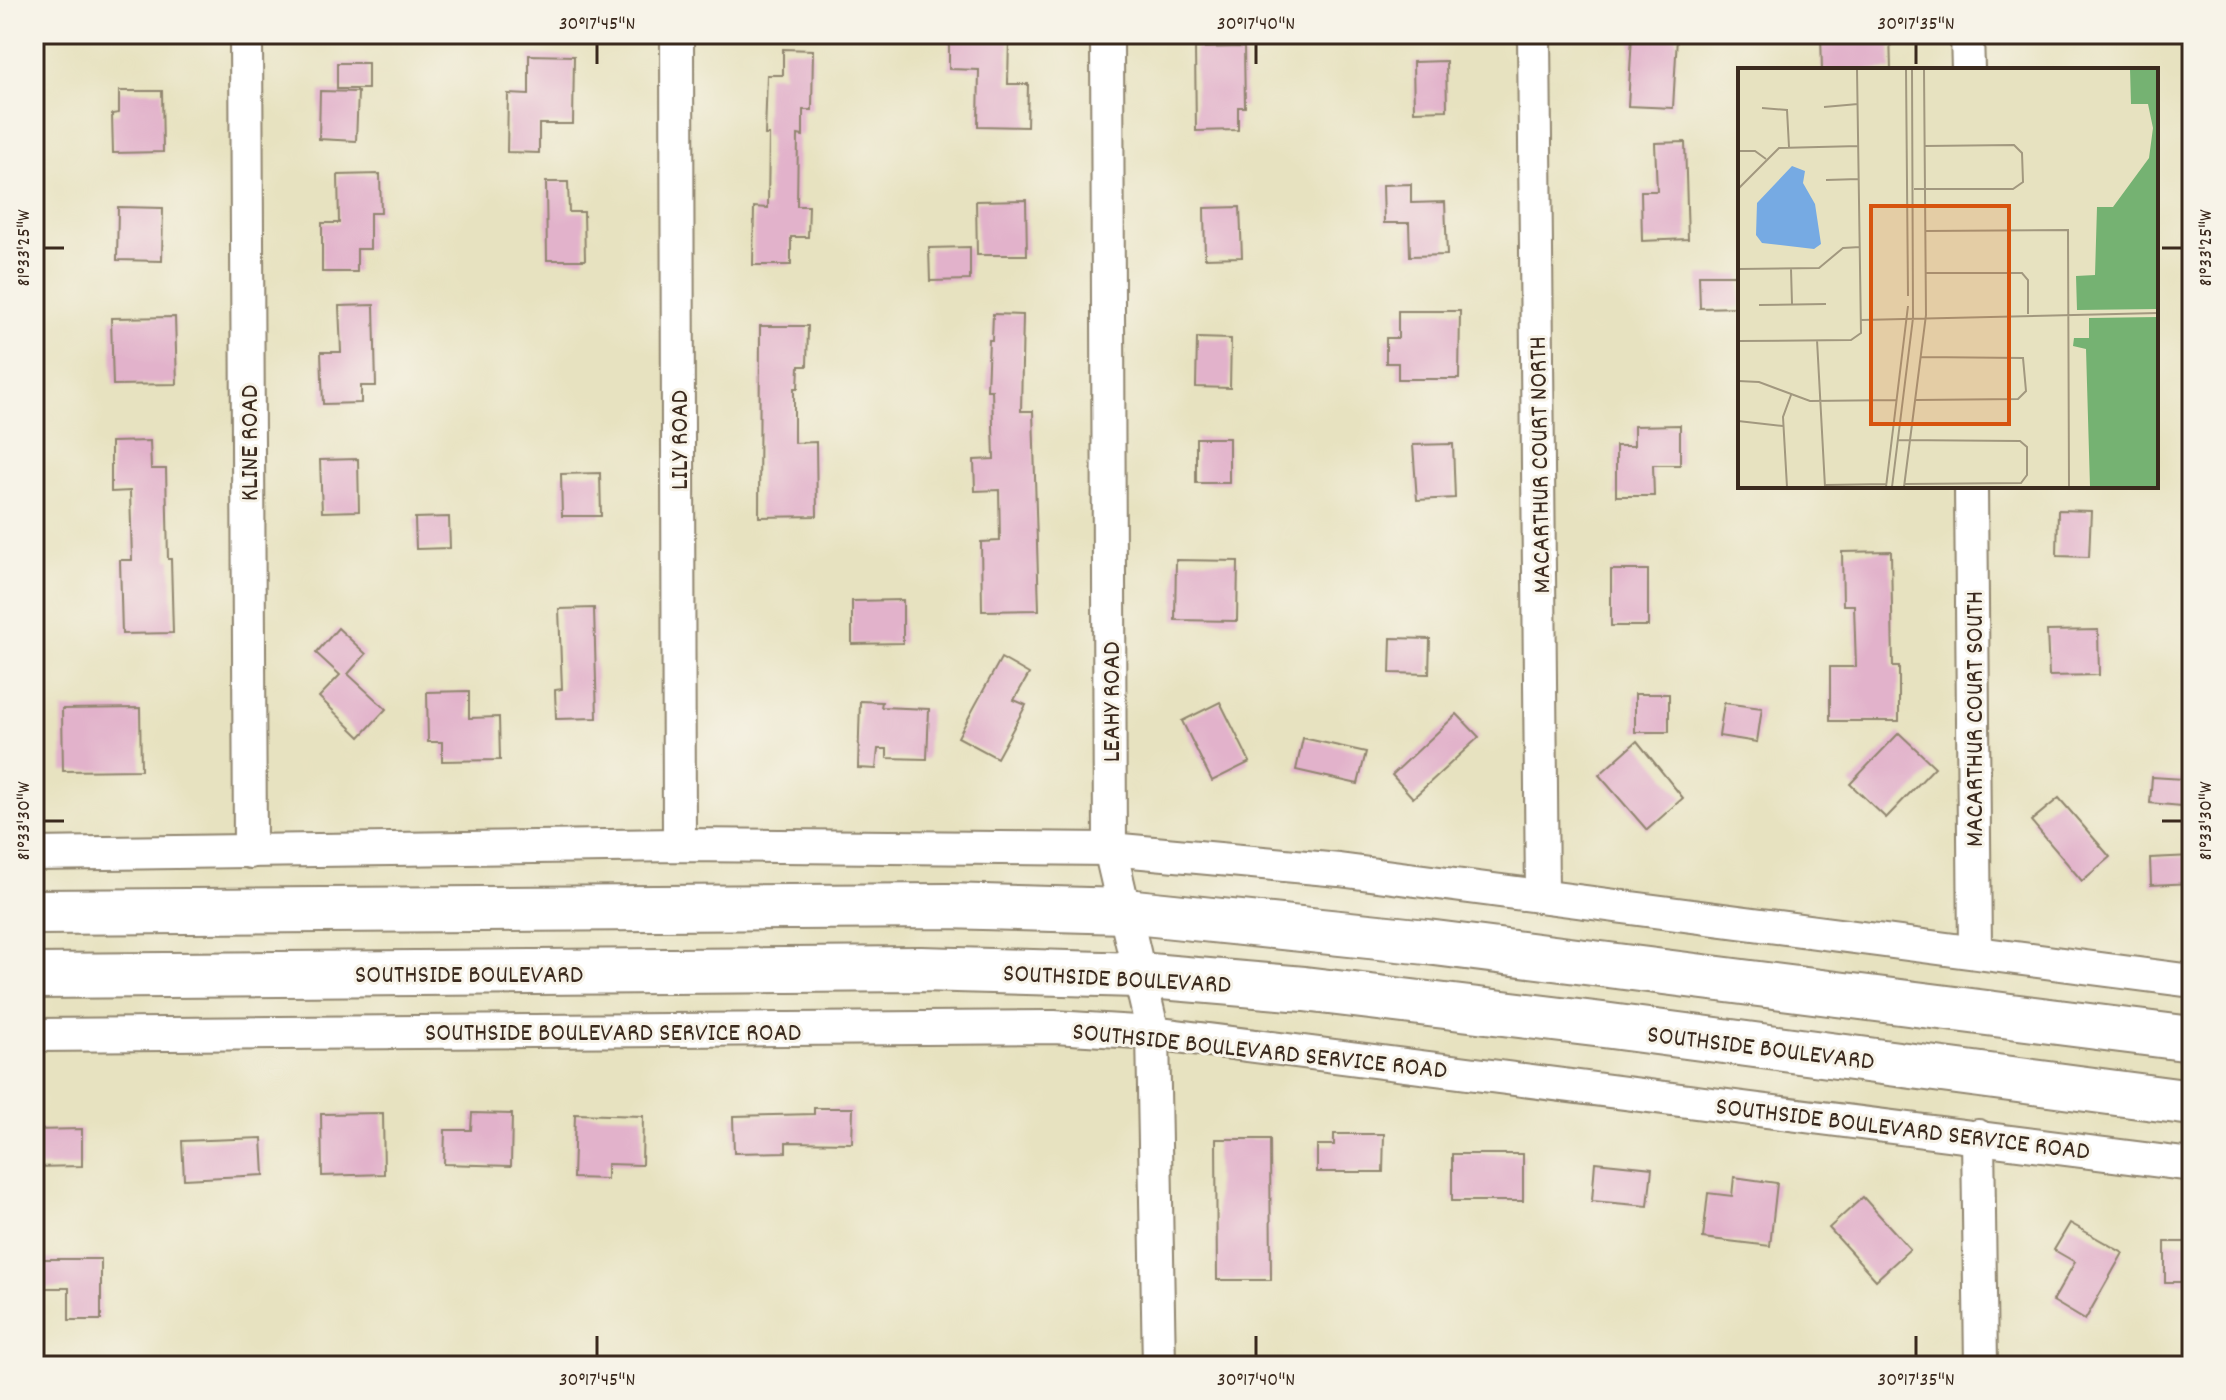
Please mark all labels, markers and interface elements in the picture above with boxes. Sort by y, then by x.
text: 30°17'45"N [559,11,635,39]
text: 30°17'40"N [1217,11,1295,39]
text: 30°17'35"N [1877,11,1955,39]
inset map [1738,68,2158,488]
text: 81°33'25"W [11,209,39,287]
text: 81°33'25"W [2193,209,2221,287]
street label: MACARTHUR COURT NORTH [1521,336,1562,594]
street label: KLINE ROAD [233,385,270,501]
street label: LILY ROAD [663,390,700,490]
street label: MACARTHUR COURT SOUTH [1958,591,1995,847]
street label: LEAHY ROAD [1095,642,1132,762]
text: 81°33'30"W [11,781,39,860]
text: 81°33'30"W [2193,781,2221,860]
street label: SOUTHSIDE BOULEVARD [1002,956,1232,1005]
street label: SOUTHSIDE BOULEVARD [355,958,583,995]
street label: SOUTHSIDE BOULEVARD SERVICE ROAD [1070,1014,1449,1091]
street label: SOUTHSIDE BOULEVARD SERVICE ROAD [425,1016,801,1053]
street label: SOUTHSIDE BOULEVARD [1645,1017,1876,1082]
street label: SOUTHSIDE BOULEVARD SERVICE ROAD [1713,1089,2092,1172]
text: 30°17'45"N [559,1367,635,1395]
text: 30°17'40"N [1217,1367,1295,1395]
text: 30°17'35"N [1877,1367,1955,1395]

